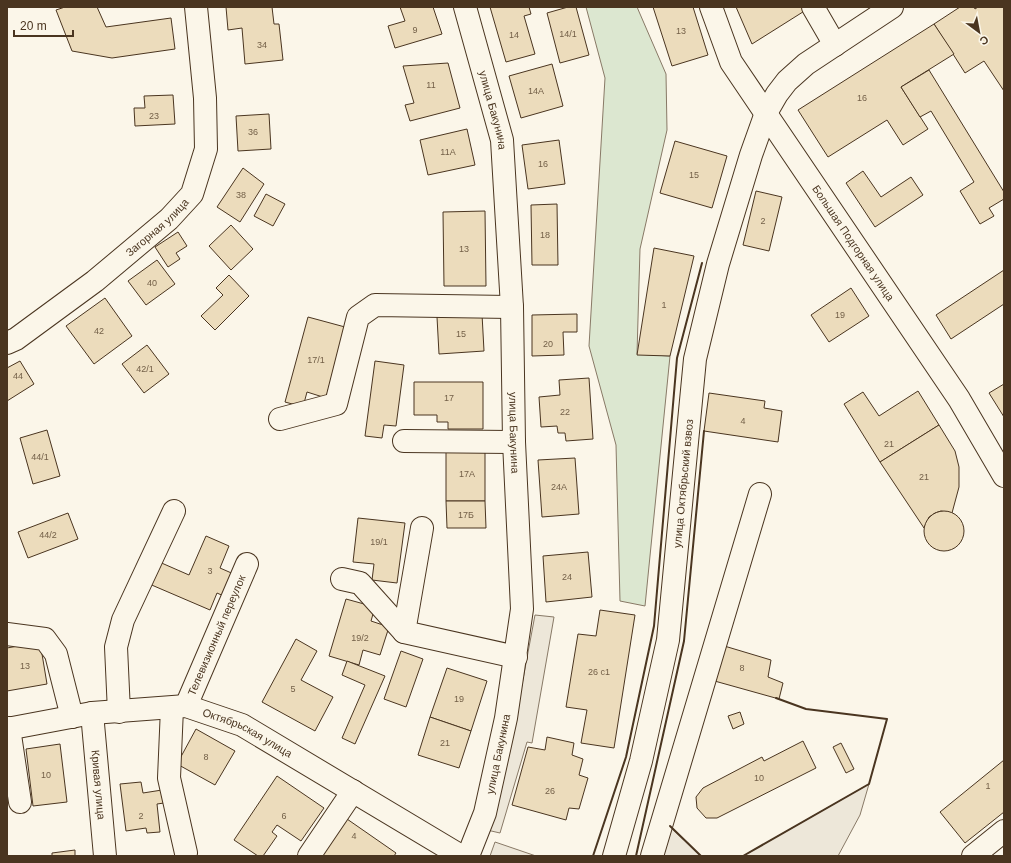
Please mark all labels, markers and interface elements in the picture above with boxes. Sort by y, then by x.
scale bar [14,12,73,38]
north arrow [959,12,999,52]
text: 20 m [20,19,47,33]
house number: 9 [412,25,418,35]
house number: 13 [676,26,686,36]
house number: 14/1 [559,29,577,39]
house number: 14 [509,30,519,40]
text: С [978,33,991,48]
house number: 34 [257,40,267,50]
street label: улица Бакунина [477,69,509,151]
house number: 11 [426,80,436,90]
house number: 14А [528,86,544,96]
house number: 16 [857,93,867,103]
house number: 23 [149,111,159,121]
house number: 36 [248,127,258,137]
house number: 11А [440,147,456,157]
house number: 16 [538,159,548,169]
house number: 15 [689,170,699,180]
street label: Большая Подгорная улица [810,183,897,304]
house number: 38 [236,190,246,200]
street label: Загорная улица [123,195,191,259]
house number: 2 [760,216,766,226]
house number: 18 [540,230,550,240]
house number: 13 [459,244,469,254]
house number: 40 [147,278,157,288]
house number: 1 [661,300,667,310]
house number: 19 [835,310,845,320]
house number: 42 [94,326,104,336]
house number: 15 [456,329,466,339]
house number: 20 [543,339,553,349]
house number: 17/1 [307,355,325,365]
house number: 42/1 [136,364,154,374]
house number: 44 [13,371,23,381]
street label: улица Бакунина [507,392,522,475]
house number: 17 [444,393,454,403]
house number: 22 [560,407,570,417]
house number: 4 [740,416,746,426]
street label: улица Октябрьский взвоз [671,419,695,548]
house number: 21 [884,439,894,449]
house number: 44/1 [31,452,49,462]
house number: 17А [459,469,475,479]
house number: 21 [919,472,929,482]
house number: 24А [551,482,567,492]
house number: 17Б [458,510,474,520]
house number: 44/2 [39,530,57,540]
house number: 19/1 [370,537,388,547]
house number: 3 [207,566,213,576]
house number: 24 [562,572,572,582]
street label: Телевизионный переулок [185,573,248,697]
house number: 19/2 [351,633,369,643]
house number: 13 [20,661,30,671]
house number: 8 [739,663,745,673]
house number: 26 с1 [588,667,610,677]
house number: 5 [290,684,296,694]
house number: 19 [454,694,464,704]
street label: Октябрьская улица [201,706,295,760]
street label: улица Бакунина [484,712,513,795]
house number: 21 [440,738,450,748]
street label: Кривая улица [89,749,108,821]
house number: 8 [203,752,209,762]
house number: 10 [41,770,51,780]
house number: 10 [754,773,764,783]
house number: 1 [985,781,991,791]
house number: 26 [545,786,555,796]
house number: 2 [138,811,144,821]
house number: 6 [281,811,287,821]
house number: 4 [351,831,357,841]

